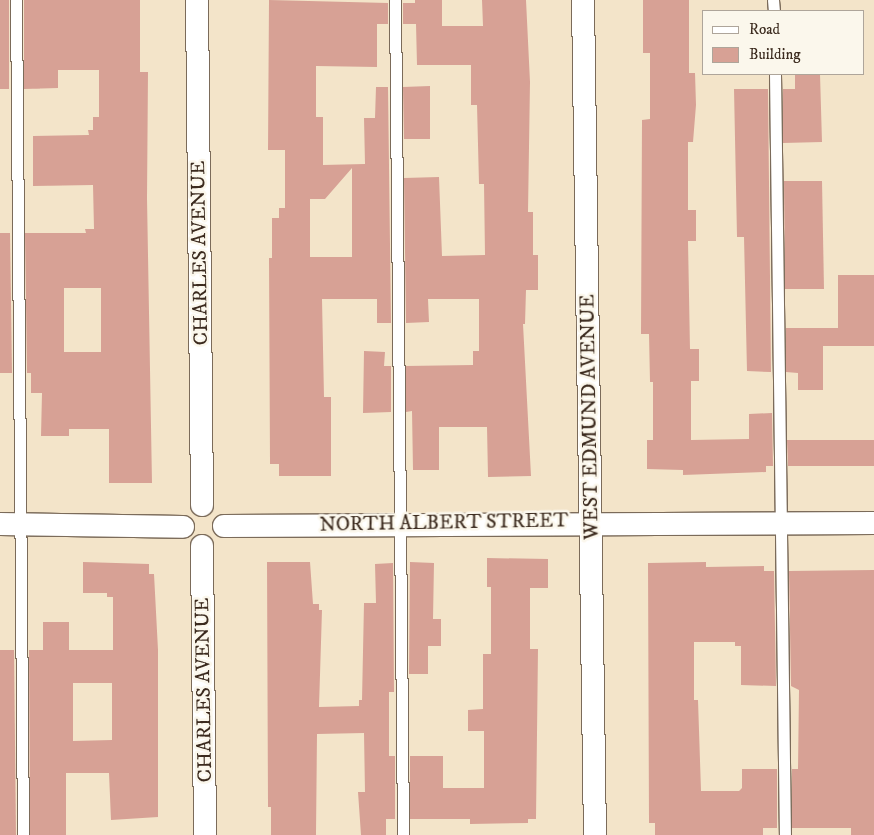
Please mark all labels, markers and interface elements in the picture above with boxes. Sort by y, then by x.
legend [702,10,864,75]
text: Road [749,20,780,39]
text: Building [749,45,801,64]
street label: CHARLES AVENUE [186,161,214,345]
street label: WEST EDMUND AVENUE [576,294,604,540]
street label: NORTH ALBERT STREET [319,509,569,537]
street label: CHARLES AVENUE [190,598,218,782]

